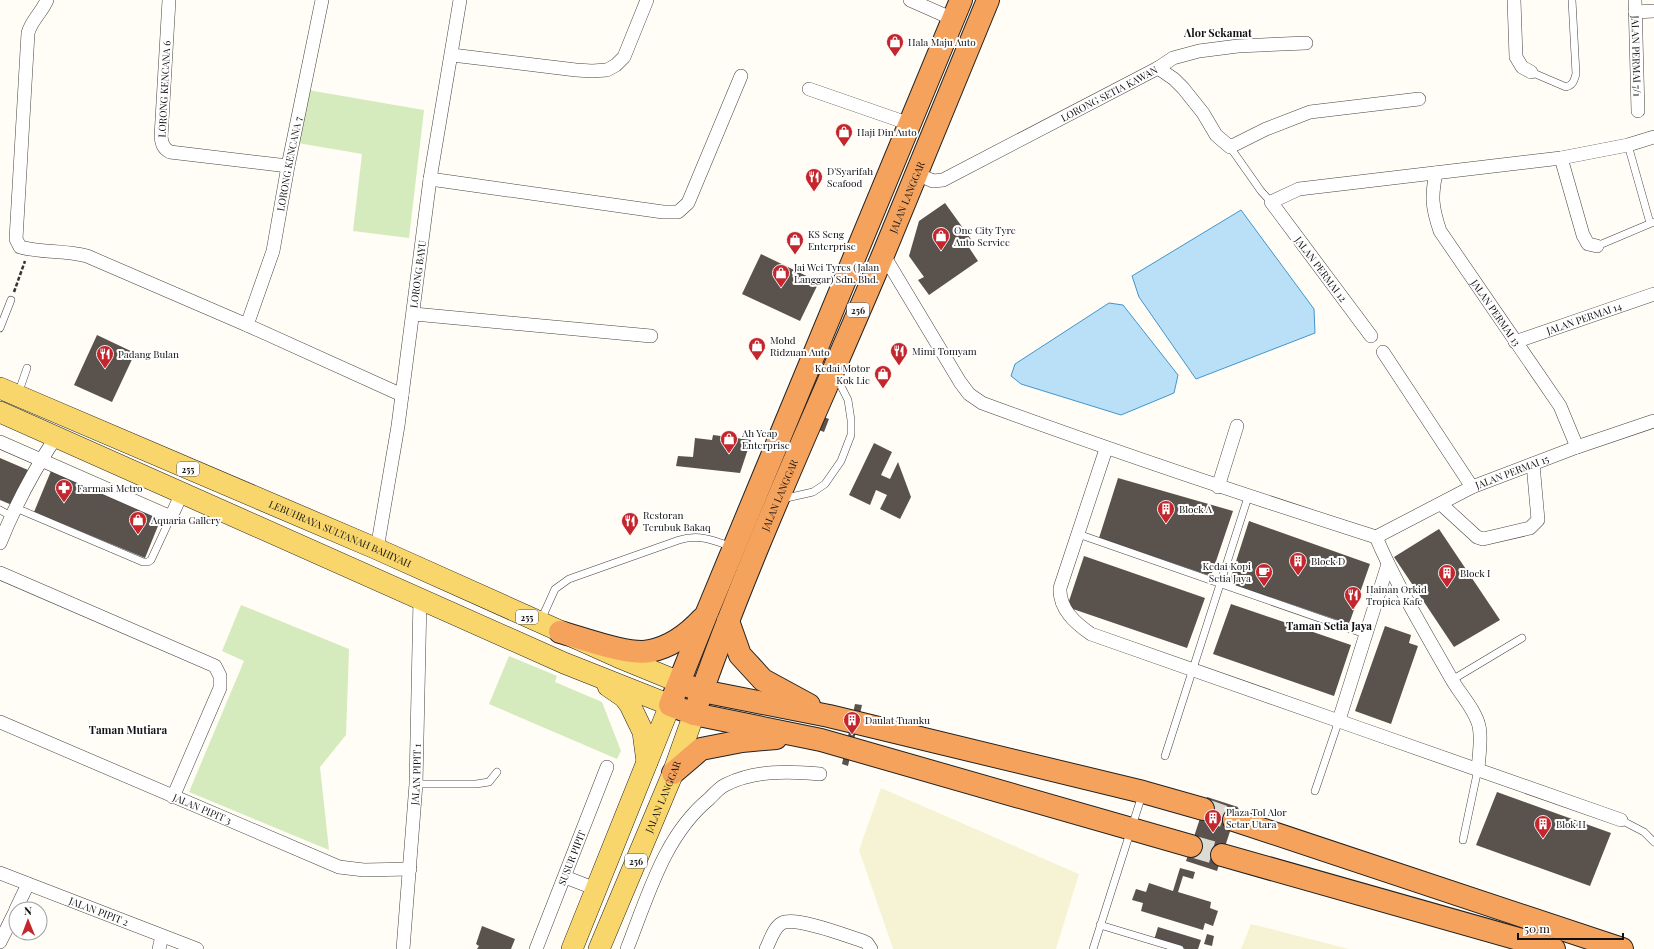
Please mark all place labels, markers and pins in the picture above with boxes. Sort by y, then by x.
shop icon: Hala Maju Auto [885,32,905,57]
place label: Hala Maju Auto [908,35,976,49]
shop icon: Haji Din Auto [834,122,854,147]
place label: Haji Din Auto [857,125,917,139]
place label: D'Syarifah Seafood [827,164,873,190]
restaurant icon: D'Syarifah Seafood [804,167,824,192]
place label: One City Tyre Auto Service [953,223,1016,249]
shop icon: One City Tyre Auto Service [931,226,951,251]
place label: KS Seng Enterprise [808,227,856,253]
shop icon: KS Seng Enterprise [785,230,805,255]
place label: Jai Wei Tyres (Jalan Langgar) Sdn. Bhd. [793,260,879,286]
shop icon: Jai Wei Tyres (Jalan Langgar) Sdn. Bhd. [771,263,791,288]
place label: Mohd Ridzuan Auto [770,333,830,359]
shop icon: Mohd Ridzuan Auto [747,336,767,361]
restaurant icon: Mimi Tomyam [889,341,909,366]
restaurant icon: Padang Bulan [95,344,115,369]
place label: Mimi Tomyam [912,344,977,358]
place label: Padang Bulan [118,347,179,361]
place label: Kedai Motor Kok Lie [815,361,871,387]
shop icon: Kedai Motor Kok Lie [873,364,893,389]
place label: Ah Yeap Enterprise [741,426,790,452]
shop icon: Ah Yeap Enterprise [719,429,739,454]
pharmacy icon: Farmasi Metro [54,478,74,503]
place label: Farmasi Metro [77,481,143,495]
building icon: Block A [1156,499,1176,524]
place label: Block A [1179,502,1213,516]
place label: Restoran Terubuk Bakaq [643,508,711,534]
shop icon: Aquaria Gallery [128,510,148,535]
restaurant icon: Restoran Terubuk Bakaq [620,511,640,536]
place label: Aquaria Gallery [150,513,221,527]
building icon: Block D [1288,551,1308,576]
place label: Block D [1311,554,1345,568]
place label: Kedai Kopi Setia Jaya [1202,559,1251,585]
cafe icon: Kedai Kopi Setia Jaya [1254,562,1274,587]
building icon: Block I [1437,563,1457,588]
place label: Block I [1460,566,1491,580]
place label: Hainan Orkid Tropica Kafe [1366,582,1427,608]
restaurant icon: Hainan Orkid Tropica Kafe [1343,585,1363,610]
building icon: Daulat Tuanku [842,710,862,735]
place label: Daulat Tuanku [865,713,930,727]
place label: Plaza Tol Alor Setar Utara [1226,805,1287,831]
building icon: Plaza Tol Alor Setar Utara [1203,808,1223,833]
building icon: Blok H [1533,814,1553,839]
place label: Blok H [1556,817,1586,831]

